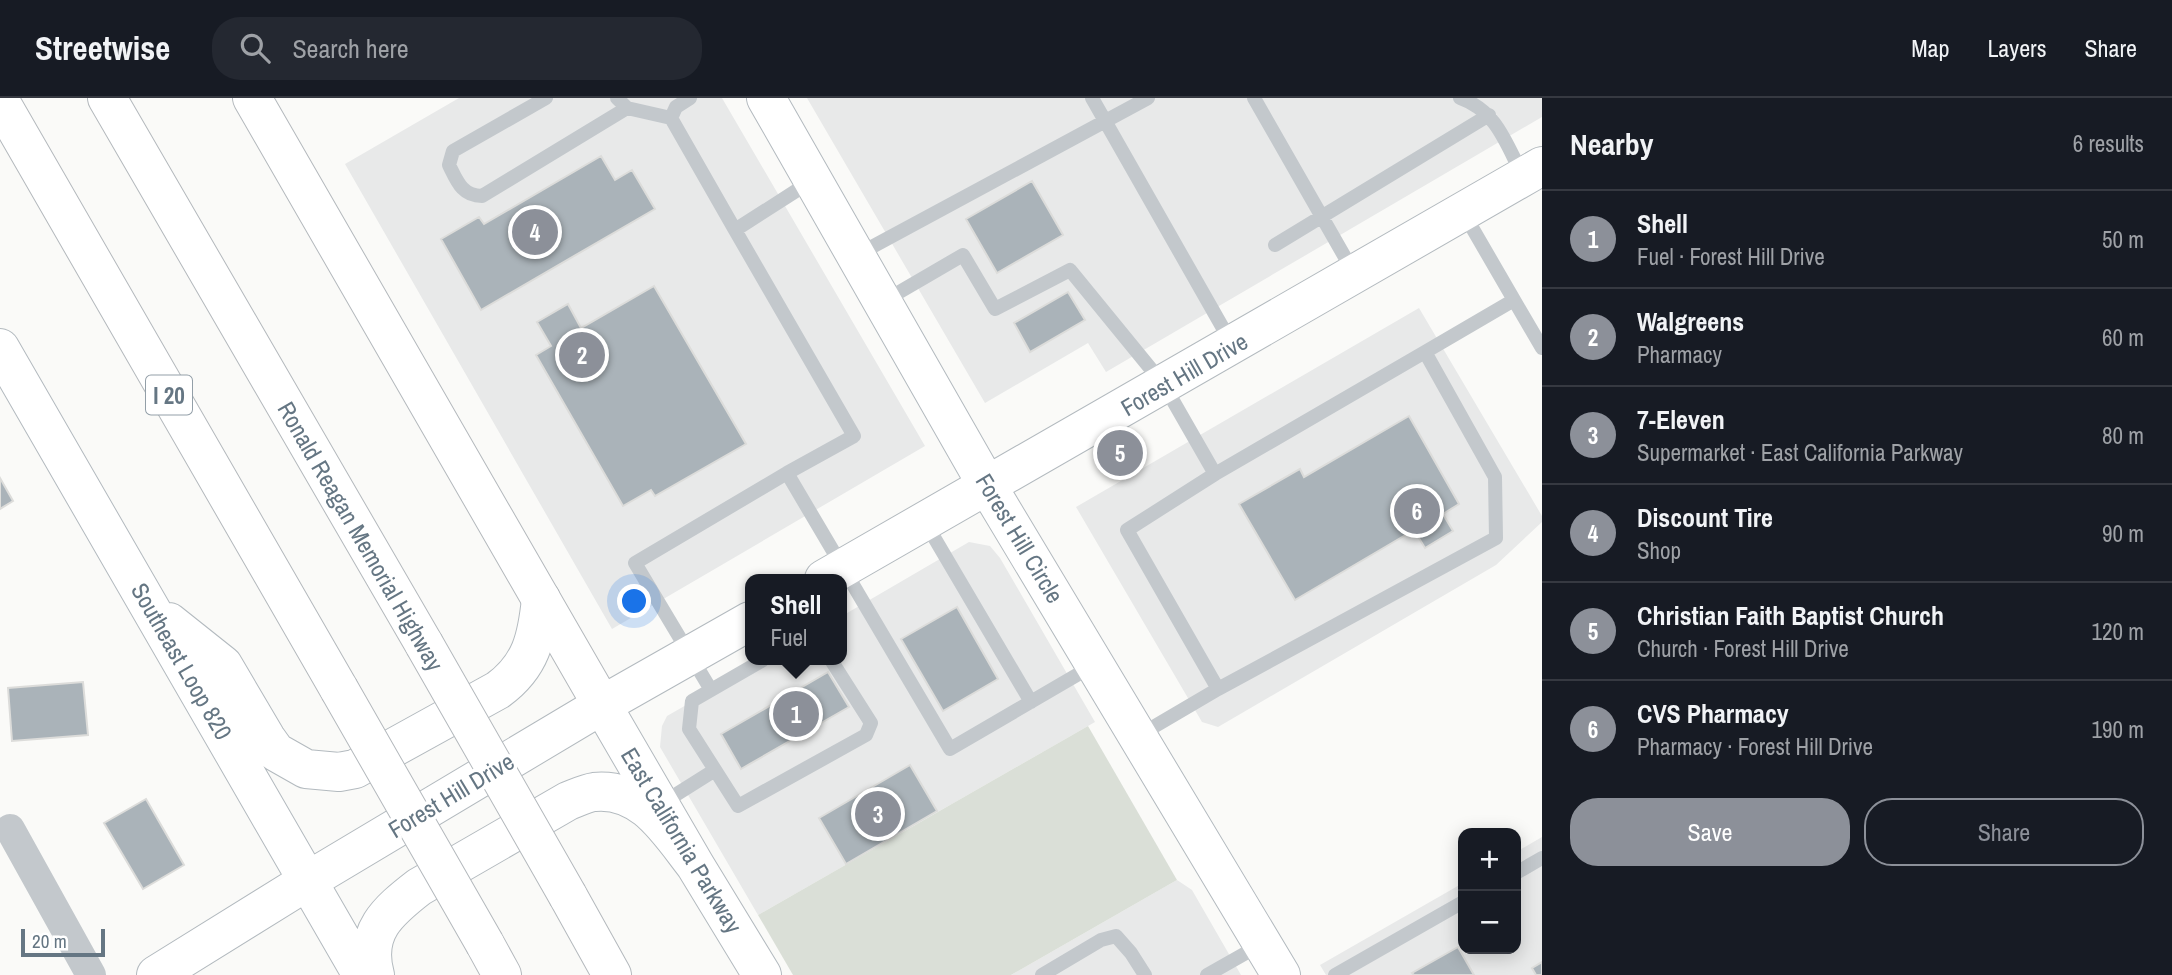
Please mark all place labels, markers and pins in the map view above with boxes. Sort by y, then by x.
pin: 4 [512,206,558,258]
pin: 2 [559,329,605,381]
pin: 5 [1097,427,1143,479]
pin: 6 [1394,485,1440,537]
pin: 1 [773,688,819,740]
pin: 3 [855,788,901,840]

